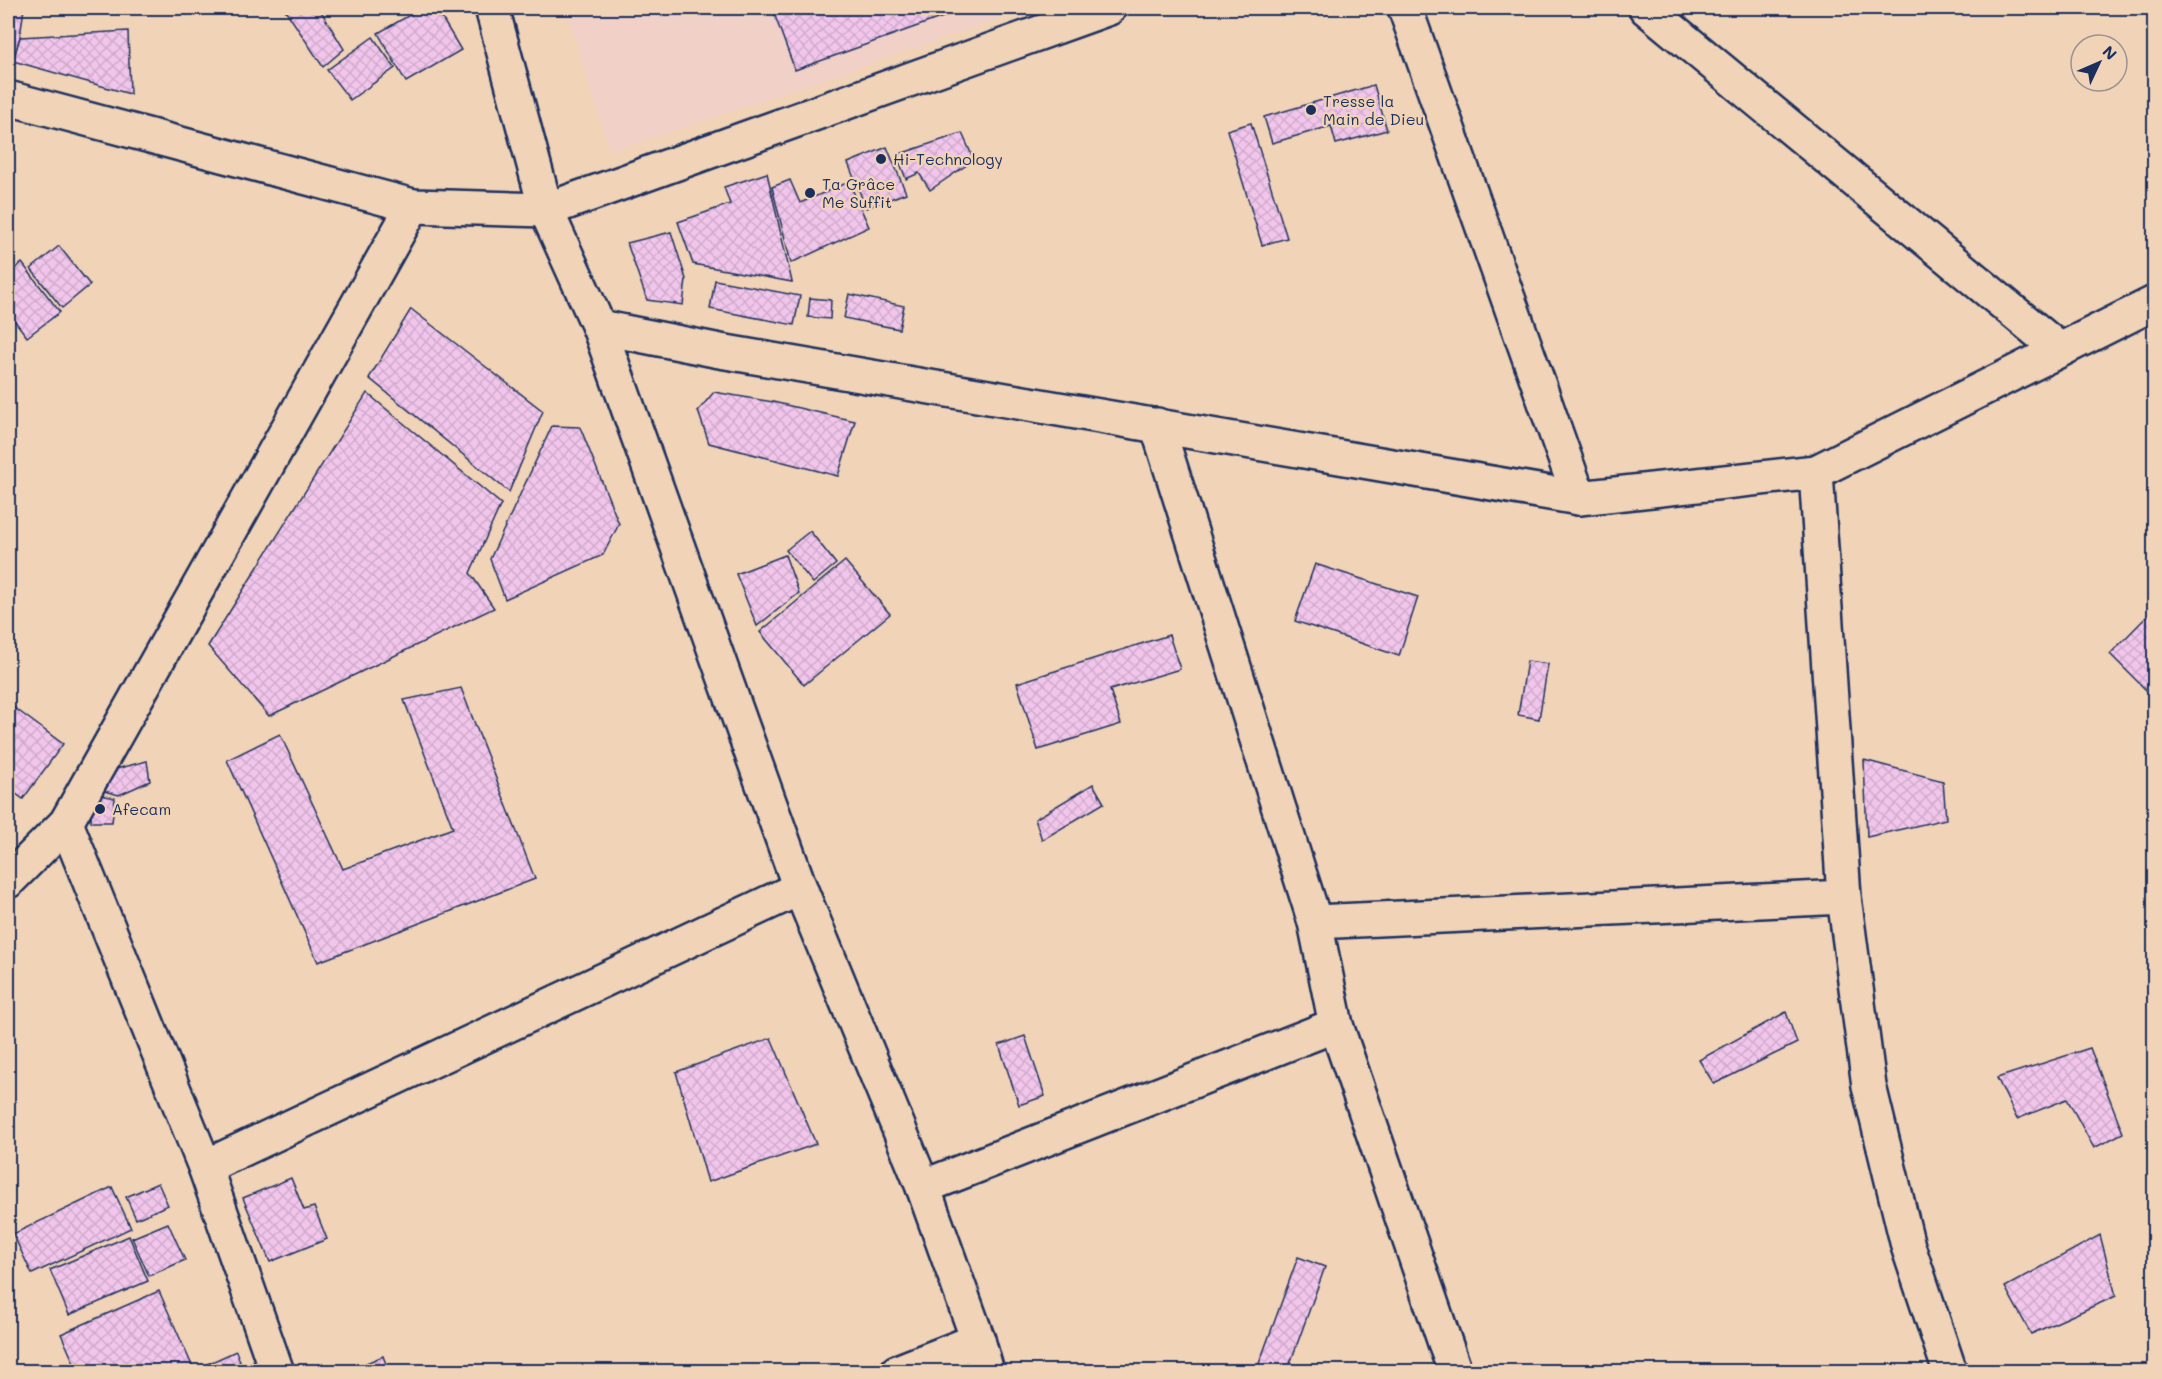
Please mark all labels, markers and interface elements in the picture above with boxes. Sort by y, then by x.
north arrow [2069,33,2129,93]
text: N [2098,41,2122,64]
place label: Tresse la Main de Dieu [1323,90,1424,129]
marker: Tresse la Main de Dieu [1304,103,1318,117]
place label: Hi-Technology [893,148,1003,169]
marker: Hi-Technology [874,152,888,166]
place label: Ta Grâce Me Suffit [822,173,895,212]
marker: Ta Grâce Me Suffit [803,186,817,200]
place label: Afecam [112,798,171,819]
marker: Afecam [93,802,107,816]

